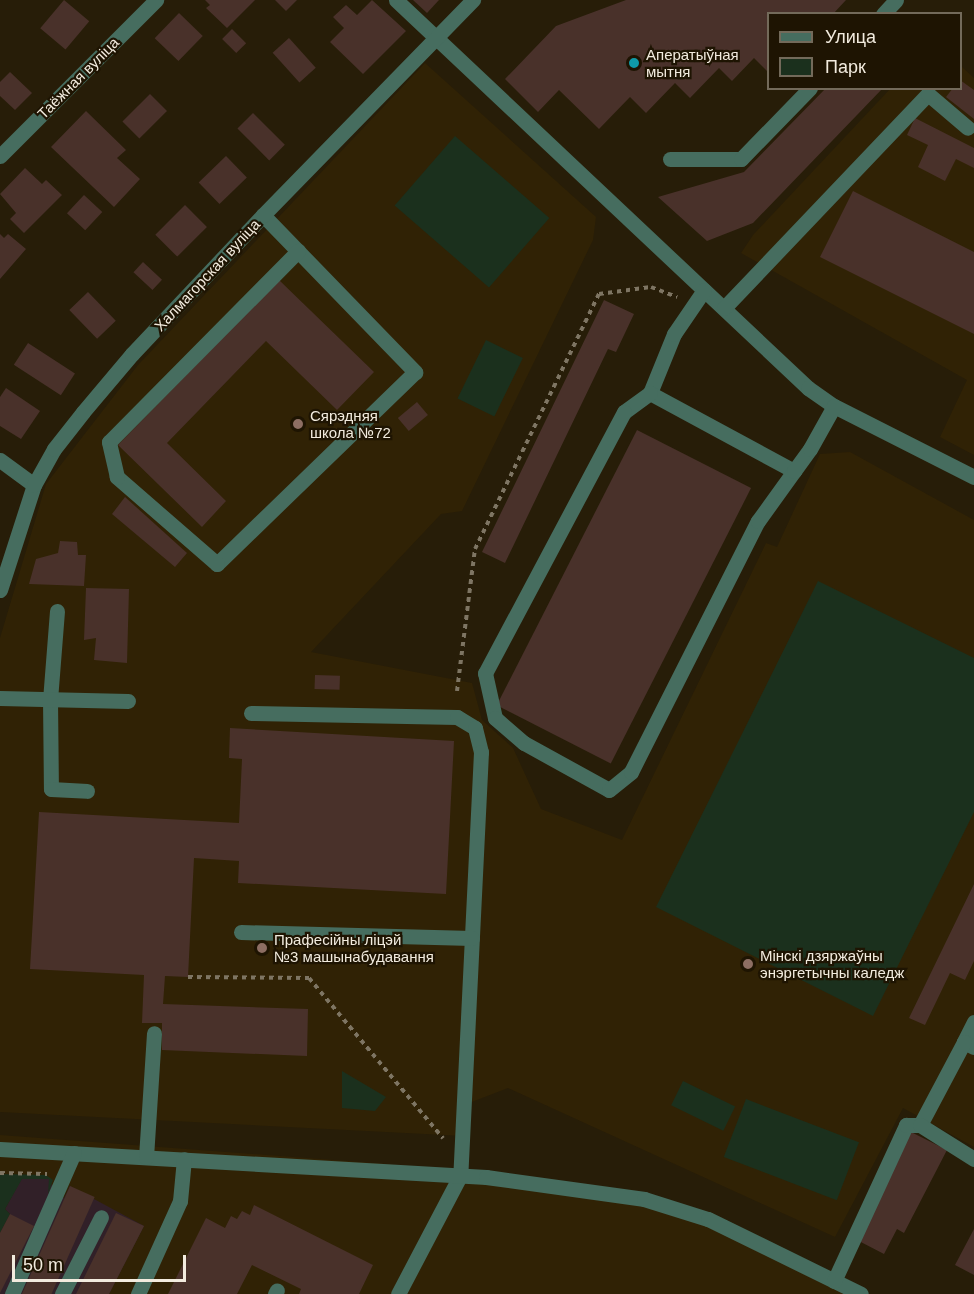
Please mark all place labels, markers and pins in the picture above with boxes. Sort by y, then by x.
place label: Аператыўная мытня [646,45,739,80]
marker: Аператыўная мытня [627,56,641,70]
place label: Сярэдняя школа №72 [310,406,391,441]
marker: Сярэдняя школа №72 [291,417,305,431]
place label: Прафесійны ліцэй №3 машынабудавання [274,930,434,965]
marker: Прафесійны ліцэй №3 машынабудавання [255,941,269,955]
place label: Мінскі дзяржаўны энэргетычны каледж [760,946,904,981]
marker: Мінскі дзяржаўны энэргетычны каледж [741,957,755,971]

